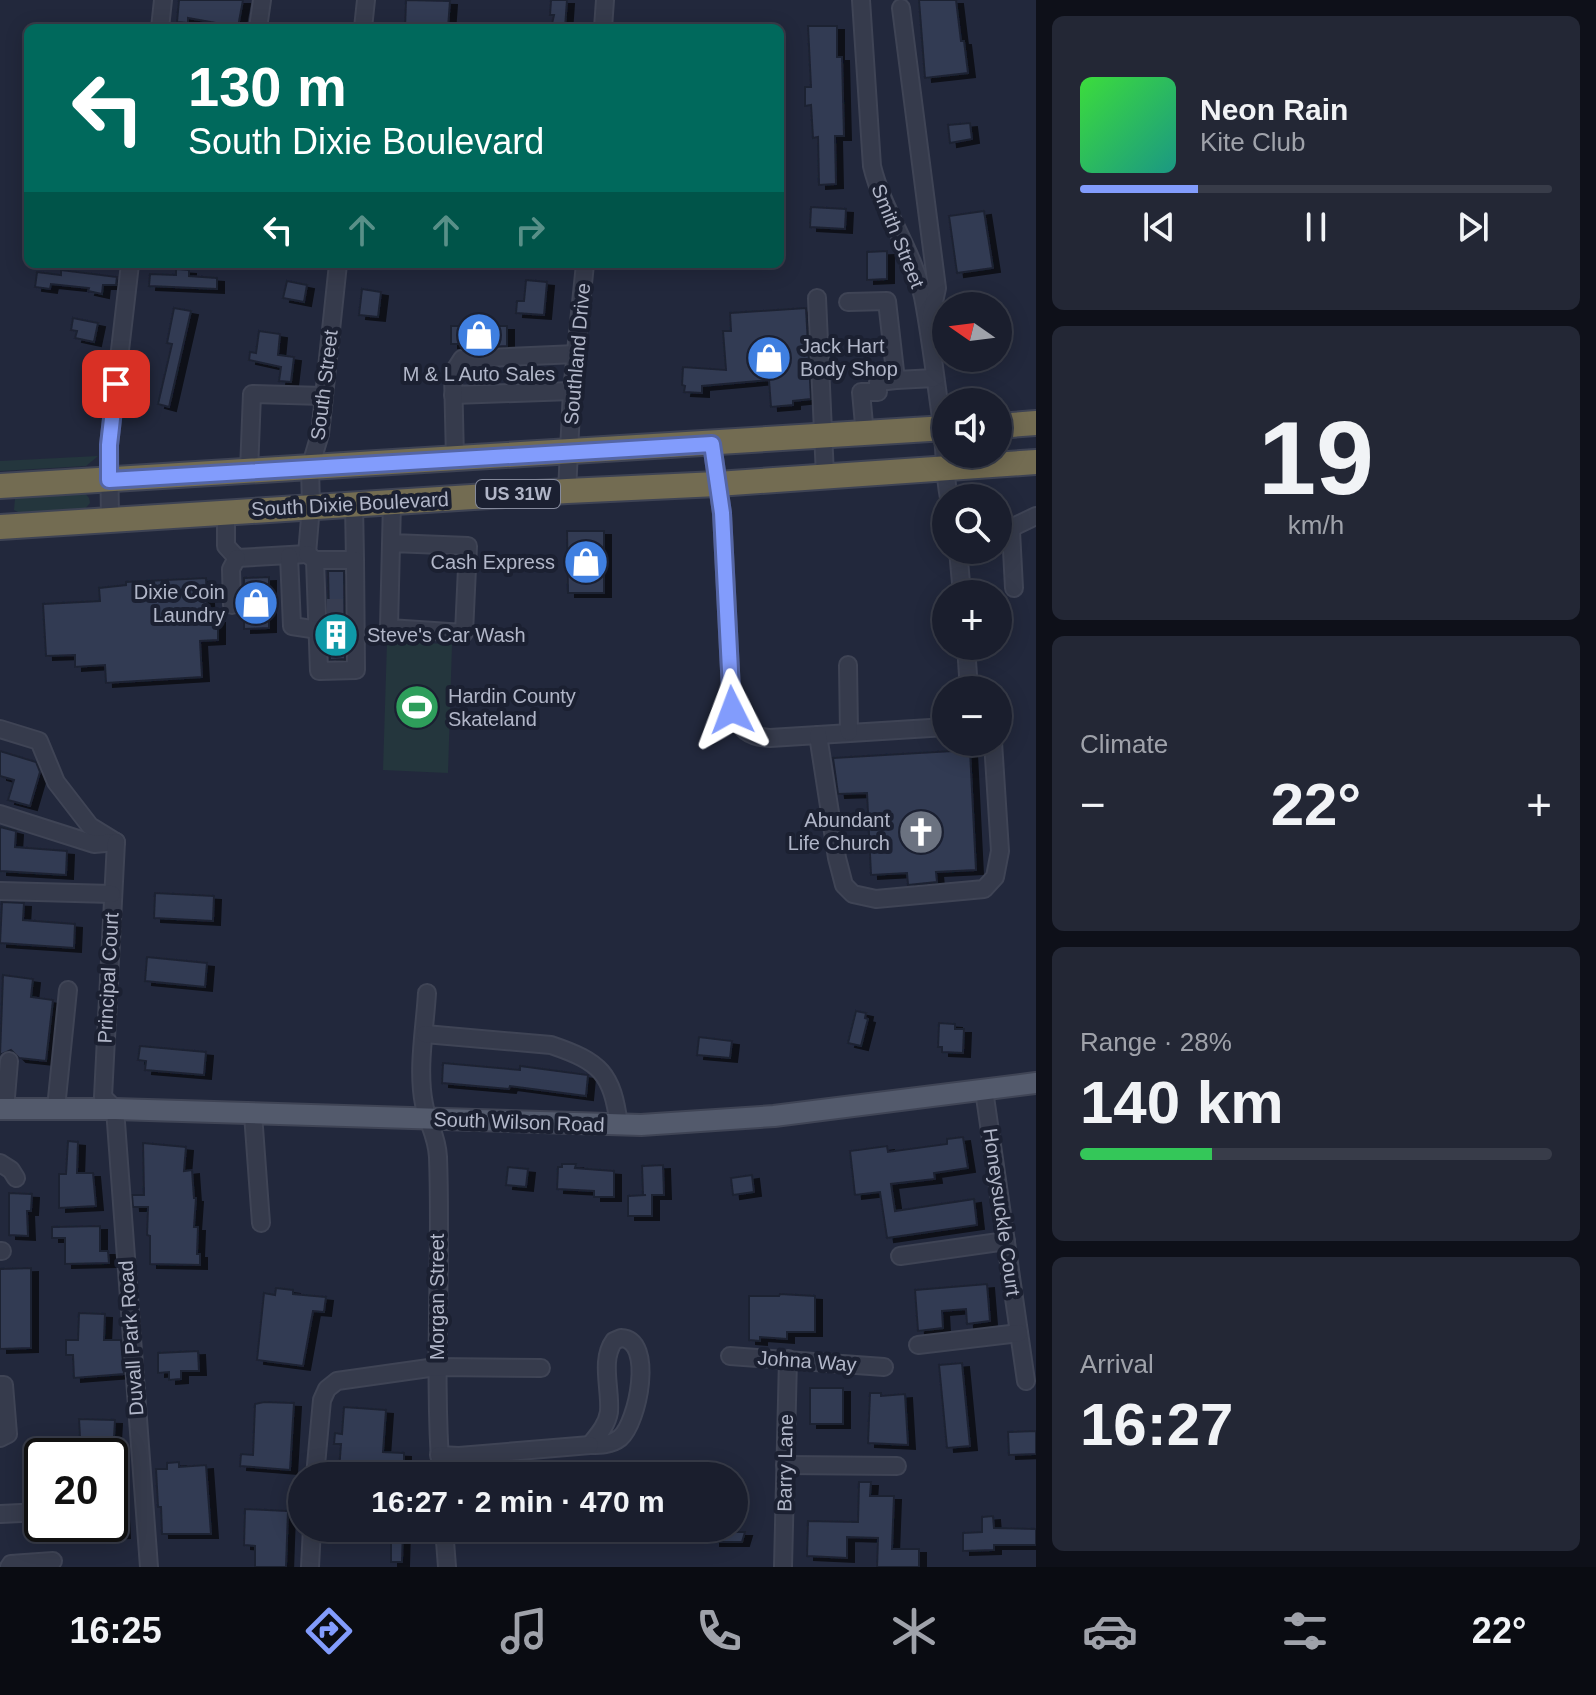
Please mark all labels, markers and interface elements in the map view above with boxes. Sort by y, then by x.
text: 130 m [188,55,347,118]
icon: left [56,56,160,160]
text: Neon Rain [1200,93,1348,126]
text: South Dixie Boulevard [188,121,544,162]
text: Kite Club [1200,127,1306,157]
street label: Smith Street [867,181,929,292]
icon: previous [1137,205,1181,249]
icon: pause [1294,205,1338,249]
icon: next [1451,205,1495,249]
icon: left [256,208,300,252]
icon: ahead [340,208,384,252]
icon: ahead [424,208,468,252]
icon: right [508,208,552,252]
street label: Southland Drive [560,282,594,426]
north arrow [932,292,1012,372]
map controls [932,292,1012,756]
shop icon: M & L Auto Sales [455,311,503,359]
street label: South Street [306,328,342,442]
shop icon: Jack Hart Body Shop [745,334,793,382]
place label: Jack Hart Body Shop [800,335,898,380]
pin [82,350,150,418]
icon: arrive [94,362,138,406]
place label: M & L Auto Sales [403,363,555,385]
button: sound [932,388,1012,468]
text: 19 [1258,400,1374,516]
road number: US 31W [476,480,560,508]
button: search [932,484,1012,564]
street label: South Dixie Boulevard [251,488,449,520]
text: km/h [1288,510,1344,540]
shop icon: Cash Express [562,538,610,586]
place label: Cash Express [431,551,555,573]
shop icon: Dixie Coin Laundry [232,579,280,627]
button: + [932,580,1012,660]
place label: Dixie Coin Laundry [134,581,225,626]
building icon: Steve's Car Wash [312,611,360,659]
place label: Steve's Car Wash [367,624,526,646]
position arrow [690,668,774,752]
button: − [932,676,1012,756]
sports icon: Hardin County Skateland [393,683,441,731]
place label: Hardin County Skateland [448,685,576,730]
text: Climate [1080,729,1168,759]
text: 22° [1271,771,1361,838]
text: − [1080,780,1106,829]
text: + [1526,780,1552,829]
church icon: Abundant Life Church [897,808,945,856]
place label: Abundant Life Church [788,809,890,854]
street label: Principal Court [94,911,122,1044]
text: Range · 28% [1080,1027,1232,1057]
text: 140 km [1080,1069,1284,1136]
street label: South Wilson Road [433,1108,605,1136]
street label: Honeysuckle Court [979,1127,1025,1298]
street label: Morgan Street [426,1233,448,1360]
street label: Duvall Park Road [115,1260,147,1416]
street label: Johna Way [757,1347,857,1375]
text: Arrival [1080,1349,1154,1379]
text: 16:27 [1080,1391,1233,1458]
street label: Barry Lane [773,1414,797,1512]
speed limit sign: 20 [24,1438,128,1542]
text: 16:27 · 2 min · 470 m [371,1485,665,1518]
icon: directions [301,1603,357,1659]
icon: music [496,1603,552,1659]
icon: phone [691,1603,747,1659]
icon: climate [886,1603,942,1659]
icon: car [1082,1603,1138,1659]
icon: filters [1277,1603,1333,1659]
text: 16:25 [70,1610,162,1651]
text: 22° [1472,1610,1526,1651]

